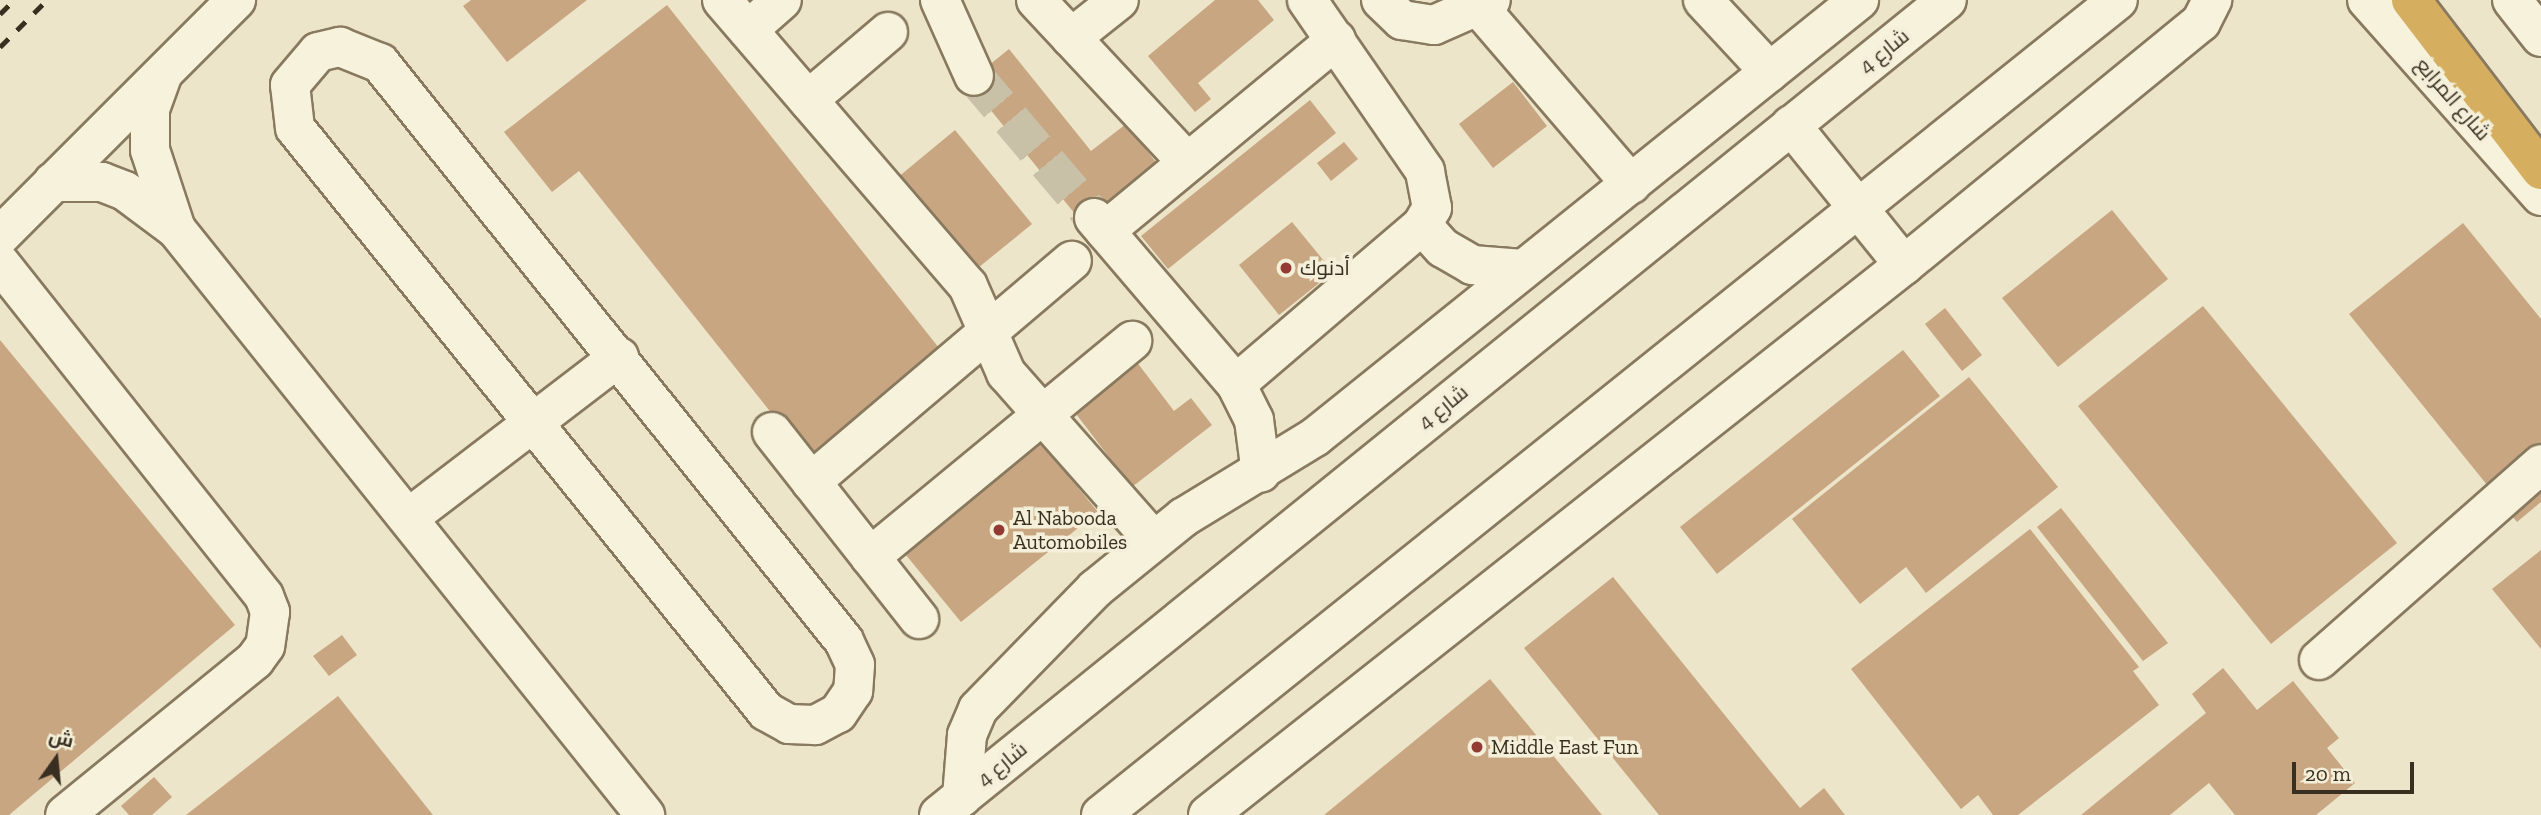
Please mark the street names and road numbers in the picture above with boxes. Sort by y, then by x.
street label: شارع 4 [1854,23,1914,79]
street label: شارع المرابع [2410,52,2496,146]
street label: شارع 4 [1413,379,1473,435]
street label: شارع 4 [972,736,1032,792]

